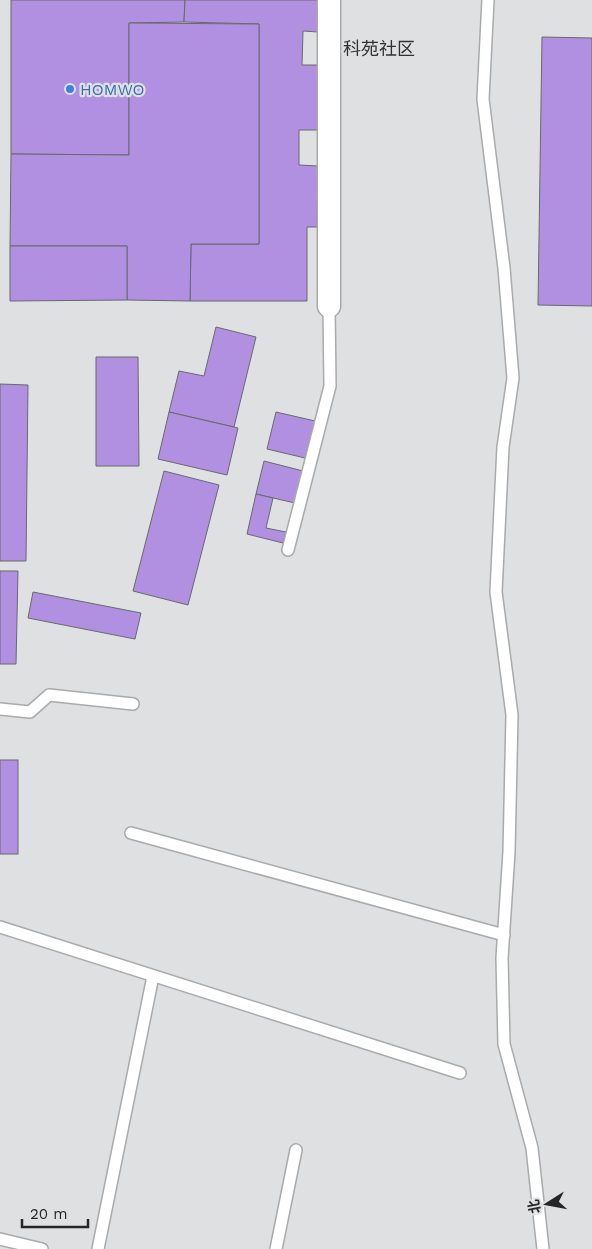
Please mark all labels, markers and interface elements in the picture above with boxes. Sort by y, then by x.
district label: 科苑社区 [343,38,415,59]
place label: HOMWO [80,80,145,99]
marker: HOMWO [64,83,76,95]
north arrow [522,1179,572,1229]
scale bar [22,1196,89,1228]
text: 北 [525,1198,543,1215]
text: 20 m [30,1205,68,1223]

